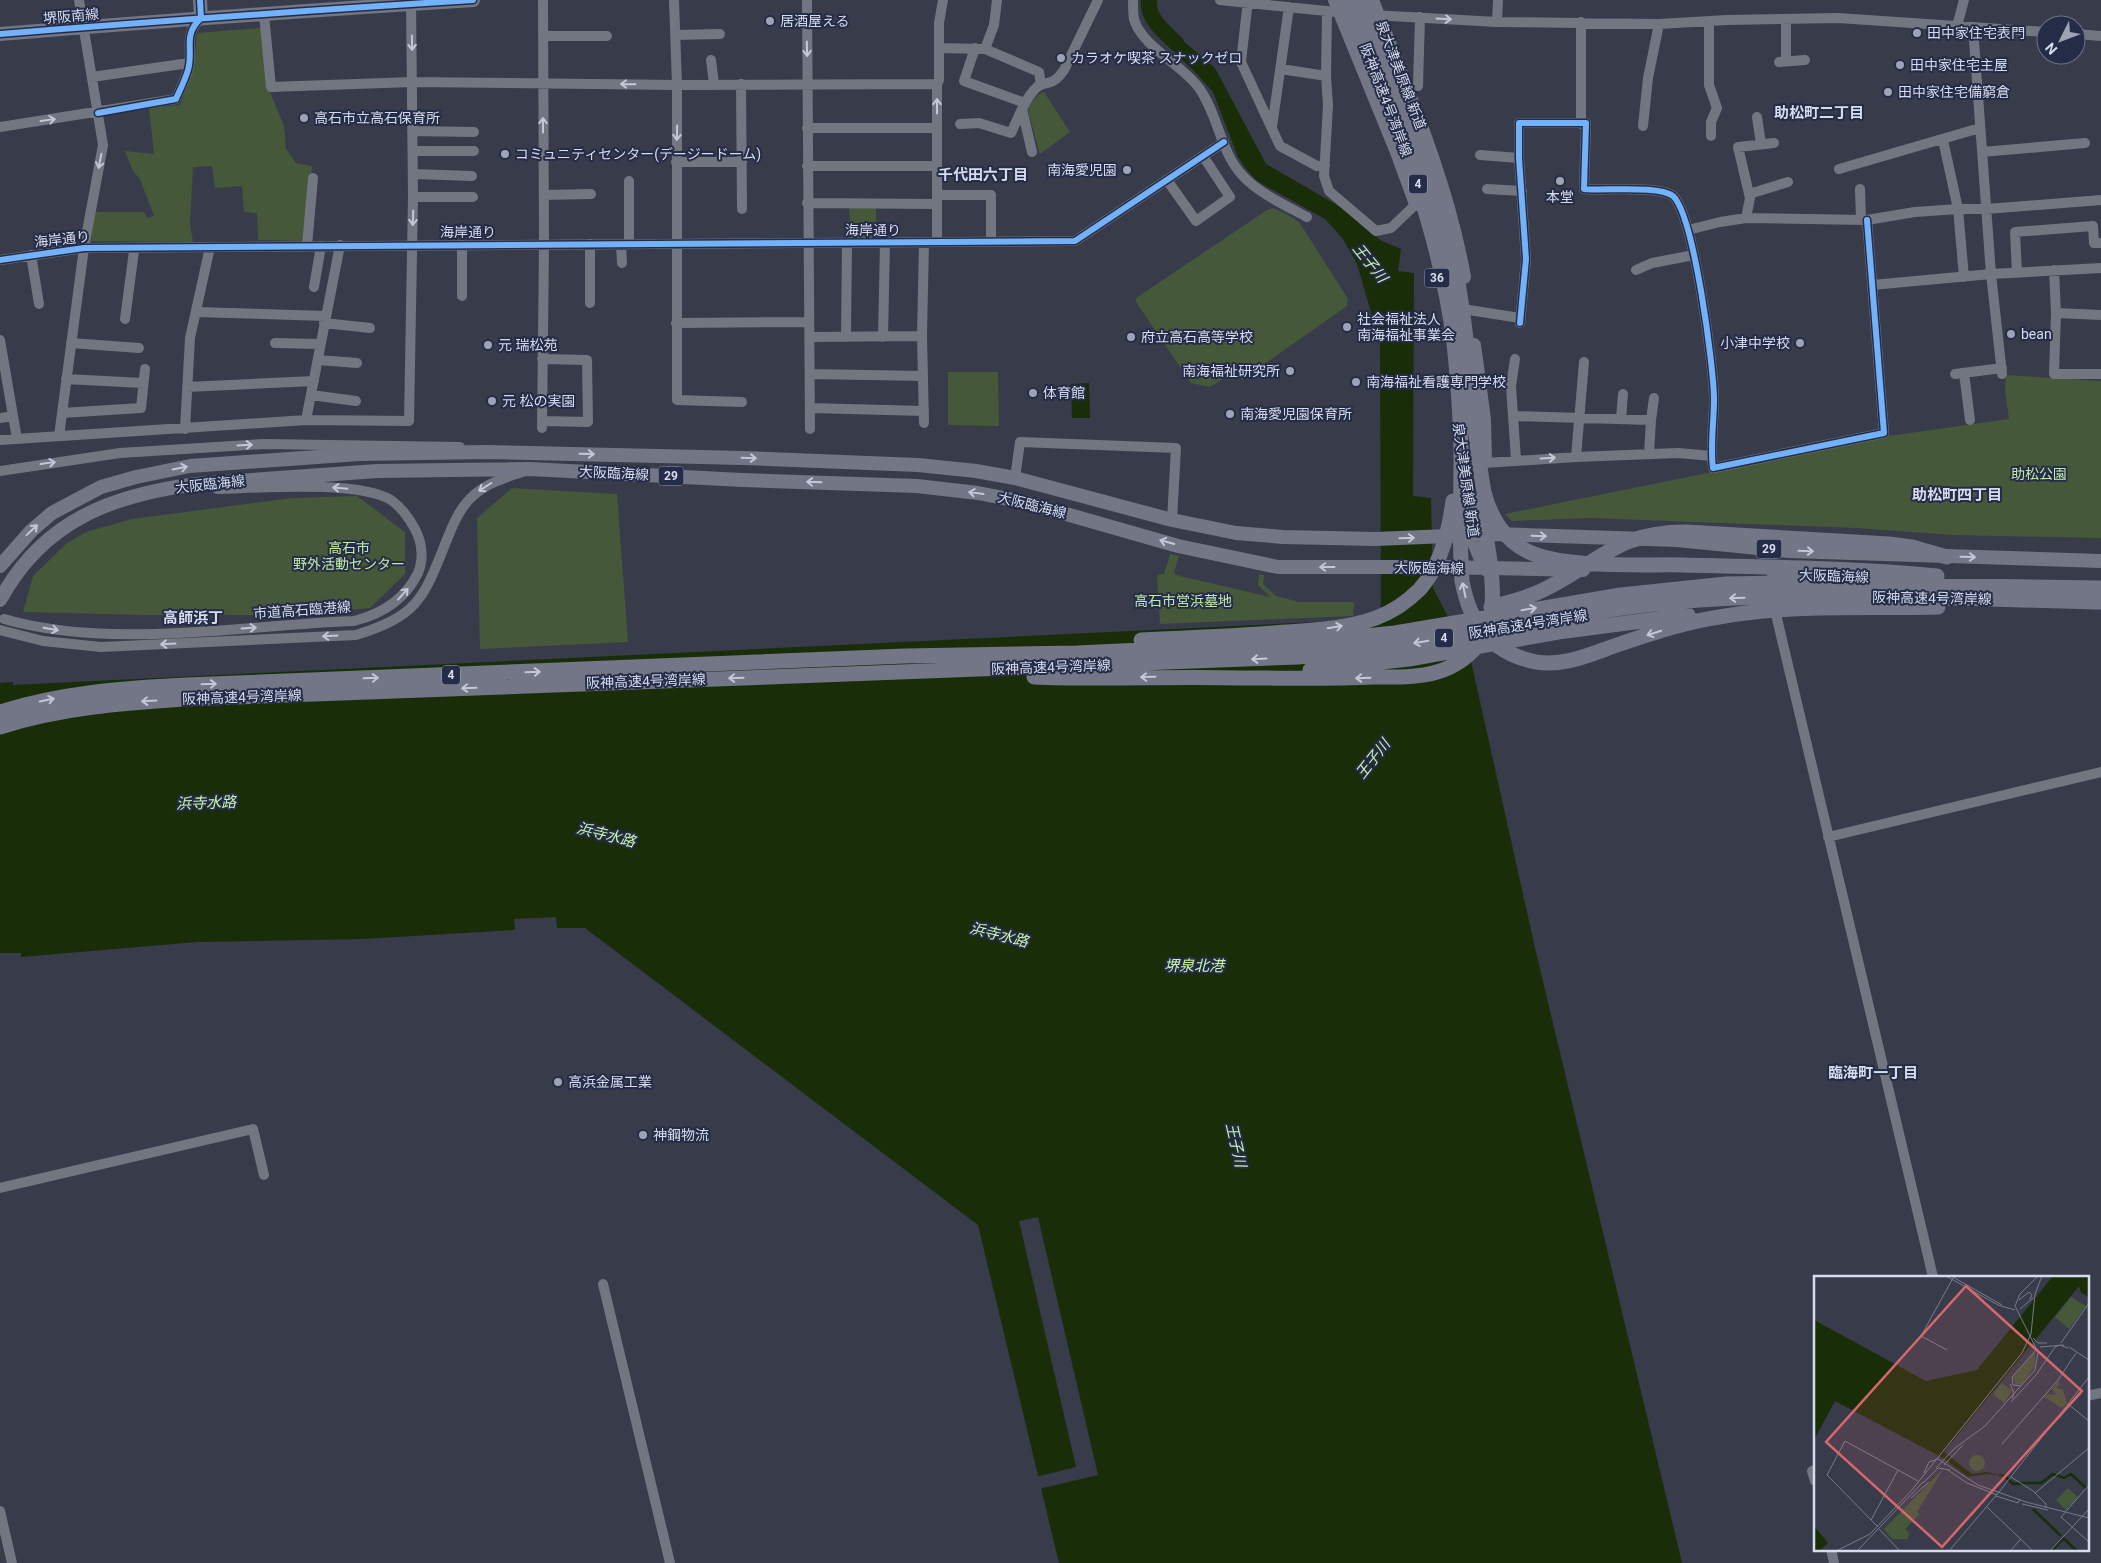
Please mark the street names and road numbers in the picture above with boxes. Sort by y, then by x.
street label: 堺阪南線 [42,6,100,26]
street label: 泉大津美原線 新道 [1373,18,1429,132]
street label: 阪神高速4号湾岸線 [1357,41,1415,159]
road number: 4 [1409,174,1427,193]
street label: 海岸通り [845,222,901,238]
street label: 海岸通り [440,224,496,240]
street label: 海岸通り [33,228,91,250]
road number: 36 [1424,268,1450,288]
street label: 泉大津美原線 新道 [1450,422,1482,538]
street label: 大阪臨海線 [579,463,649,483]
road number: 29 [658,466,684,486]
street label: 大阪臨海線 [174,472,246,496]
street label: 大阪臨海線 [996,489,1068,521]
road number: 29 [1756,540,1782,558]
street label: 大阪臨海線 [1394,559,1464,577]
street label: 大阪臨海線 [1799,567,1869,585]
street label: 阪神高速4号湾岸線 [1872,589,1992,607]
street label: 市道高石臨港線 [253,599,351,621]
street label: 阪神高速4号湾岸線 [1468,607,1588,641]
road number: 4 [1435,628,1453,648]
street label: 阪神高速4号湾岸線 [991,657,1111,677]
road number: 4 [442,666,460,684]
street label: 阪神高速4号湾岸線 [586,671,706,691]
street label: 阪神高速4号湾岸線 [182,687,302,707]

